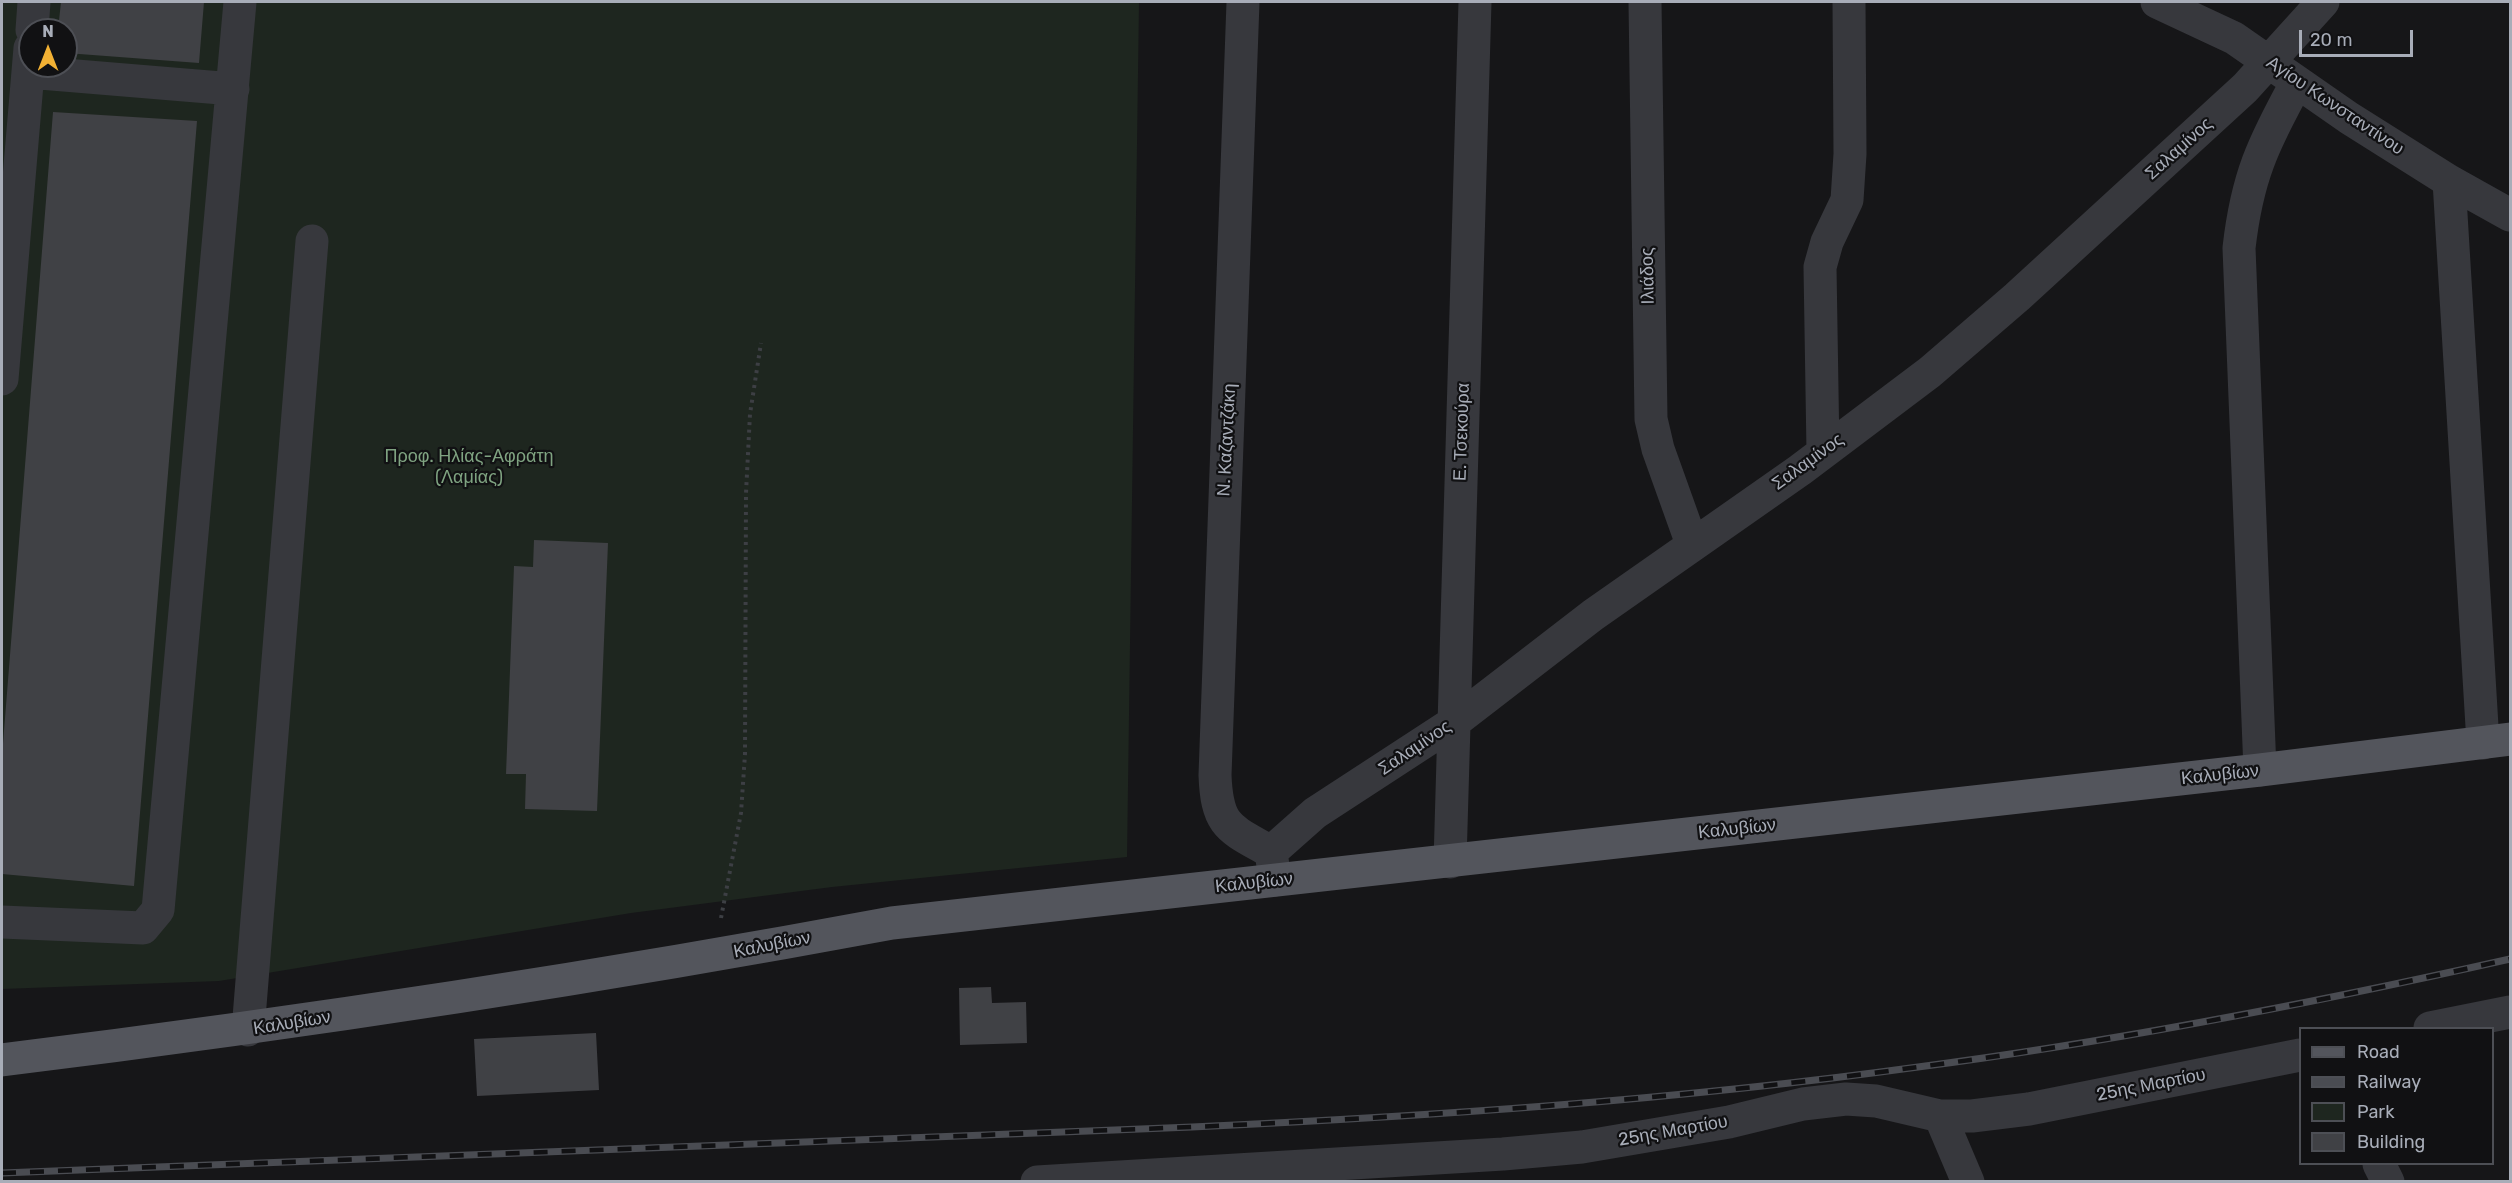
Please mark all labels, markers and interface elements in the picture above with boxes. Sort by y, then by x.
north arrow [18,18,78,78]
scale bar [2302,18,2416,56]
text: N [42,22,54,41]
text: 20 m [2310,29,2352,51]
street label: Αγίου Κωνσταντίνου [2262,52,2408,160]
street label: Σαλαμίνος [2141,113,2217,185]
street label: Ιλιάδος [1637,247,1659,305]
street label: Ε. Τσεκούρα [1449,382,1475,482]
street label: Ν. Καζαντζάκη [1213,383,1241,497]
street label: Σαλαμίνος [1768,429,1848,495]
park label: Προφ. Ηλίας-Αφράτη (Λαμίας) [384,446,554,488]
street label: Σαλαμίνος [1375,716,1455,780]
street label: Καλυβίων [2180,760,2260,790]
street label: Καλυβίων [1697,814,1777,844]
street label: Καλυβίων [1214,868,1294,898]
street label: Καλυβίων [732,927,812,963]
street label: Καλυβίων [252,1006,332,1040]
legend [2299,1027,2494,1165]
text: Road [2357,1041,2400,1063]
street label: 25ης Μαρτίου [2095,1064,2207,1106]
text: Railway [2357,1071,2421,1093]
text: Park [2357,1101,2394,1123]
street label: 25ης Μαρτίου [1617,1111,1729,1151]
text: Building [2357,1131,2425,1153]

